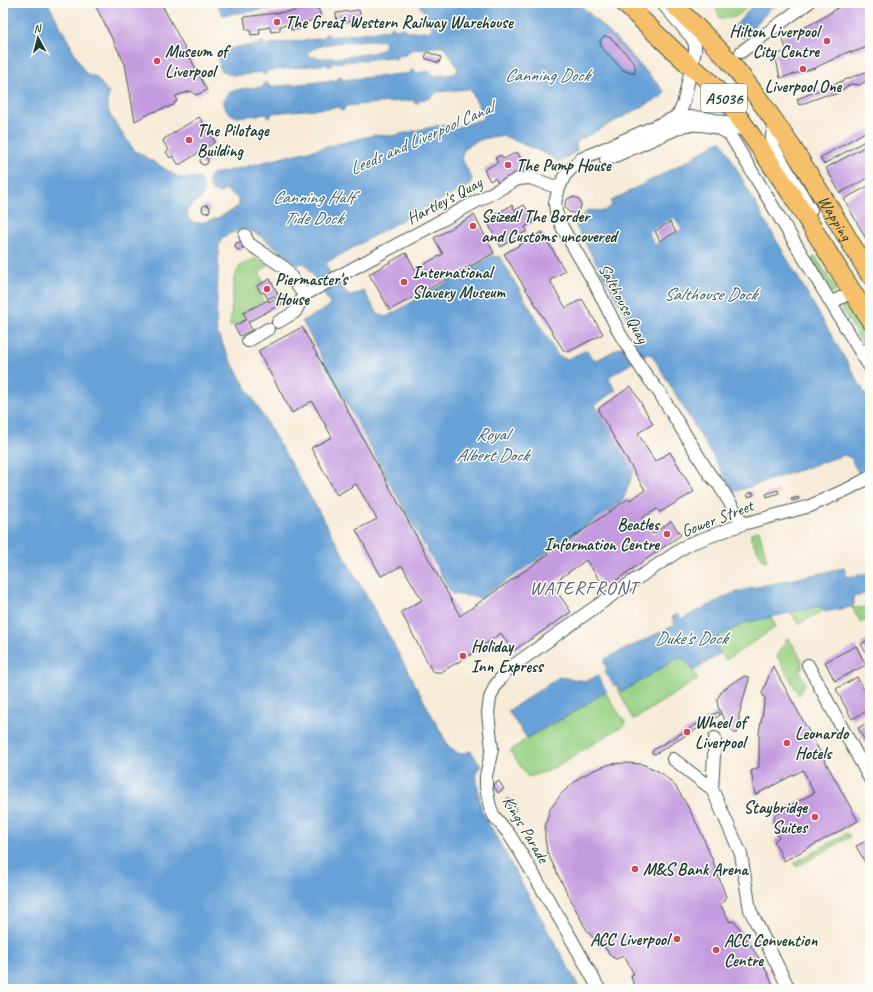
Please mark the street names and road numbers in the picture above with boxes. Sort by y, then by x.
road number: A5036 [701,84,747,112]
street label: Hartley's Quay [403,171,487,229]
street label: Wapping [813,191,857,245]
street label: Salthouse Quay [594,260,654,348]
street label: Gower Street [678,494,758,542]
street label: Kings Parade [497,792,555,868]

